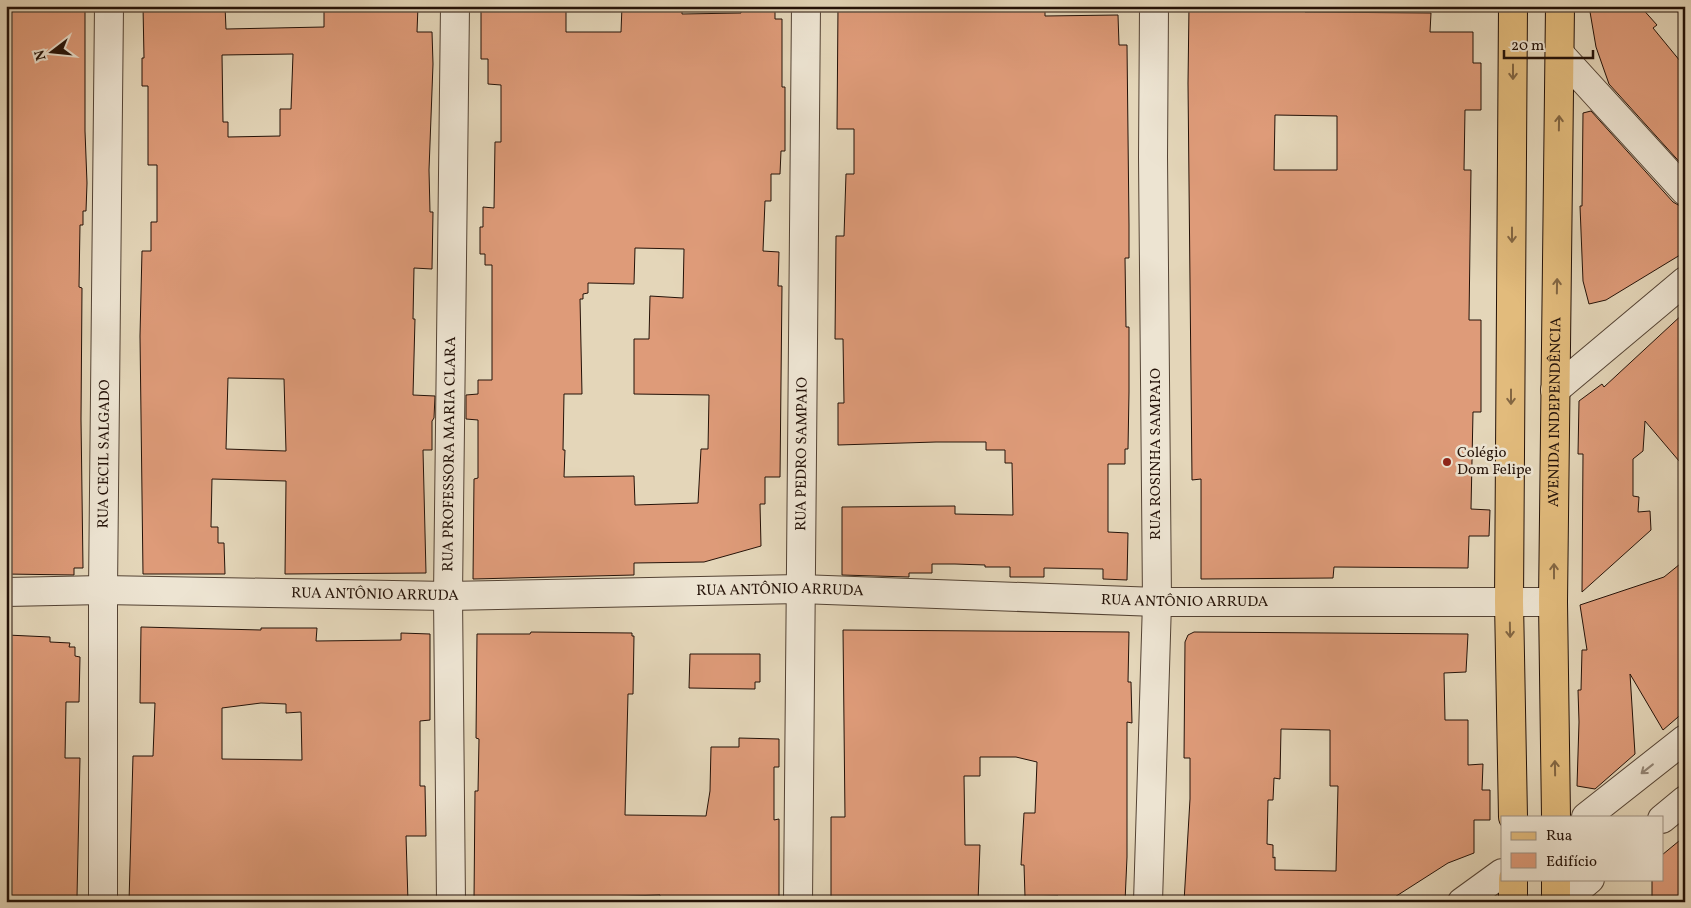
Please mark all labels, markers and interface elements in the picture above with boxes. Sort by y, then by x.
north arrow [28,28,78,78]
scale bar [1504,28,1592,60]
text: 20 m [1511,36,1544,57]
text: N [30,48,51,63]
one-way arrow [1508,64,1518,80]
one-way arrow [1554,115,1564,132]
one-way arrow [1507,226,1517,243]
one-way arrow [1552,278,1561,294]
street label: AVENIDA INDEPENDÊNCIA [1544,316,1567,507]
street label: RUA PROFESSORA MARIA CLARA [438,336,462,572]
street label: RUA ROSINHA SAMPAIO [1146,368,1167,540]
street label: RUA PEDRO SAMPAIO [791,377,813,531]
street label: RUA CECIL SALGADO [93,379,116,529]
one-way arrow [1506,389,1516,405]
place label: Colégio Dom Felipe [1457,443,1532,481]
marker: Colégio Dom Felipe [1441,456,1453,468]
one-way arrow [1549,563,1559,579]
street label: RUA ANTÔNIO ARRUDA [696,578,864,602]
street label: RUA ANTÔNIO ARRUDA [291,583,459,607]
street label: RUA ANTÔNIO ARRUDA [1100,589,1269,613]
one-way arrow [1505,622,1515,638]
one-way arrow [1551,760,1560,776]
one-way arrow [1640,764,1653,775]
legend [1501,816,1664,880]
text: Rua [1546,826,1572,847]
text: Edifício [1546,852,1597,873]

